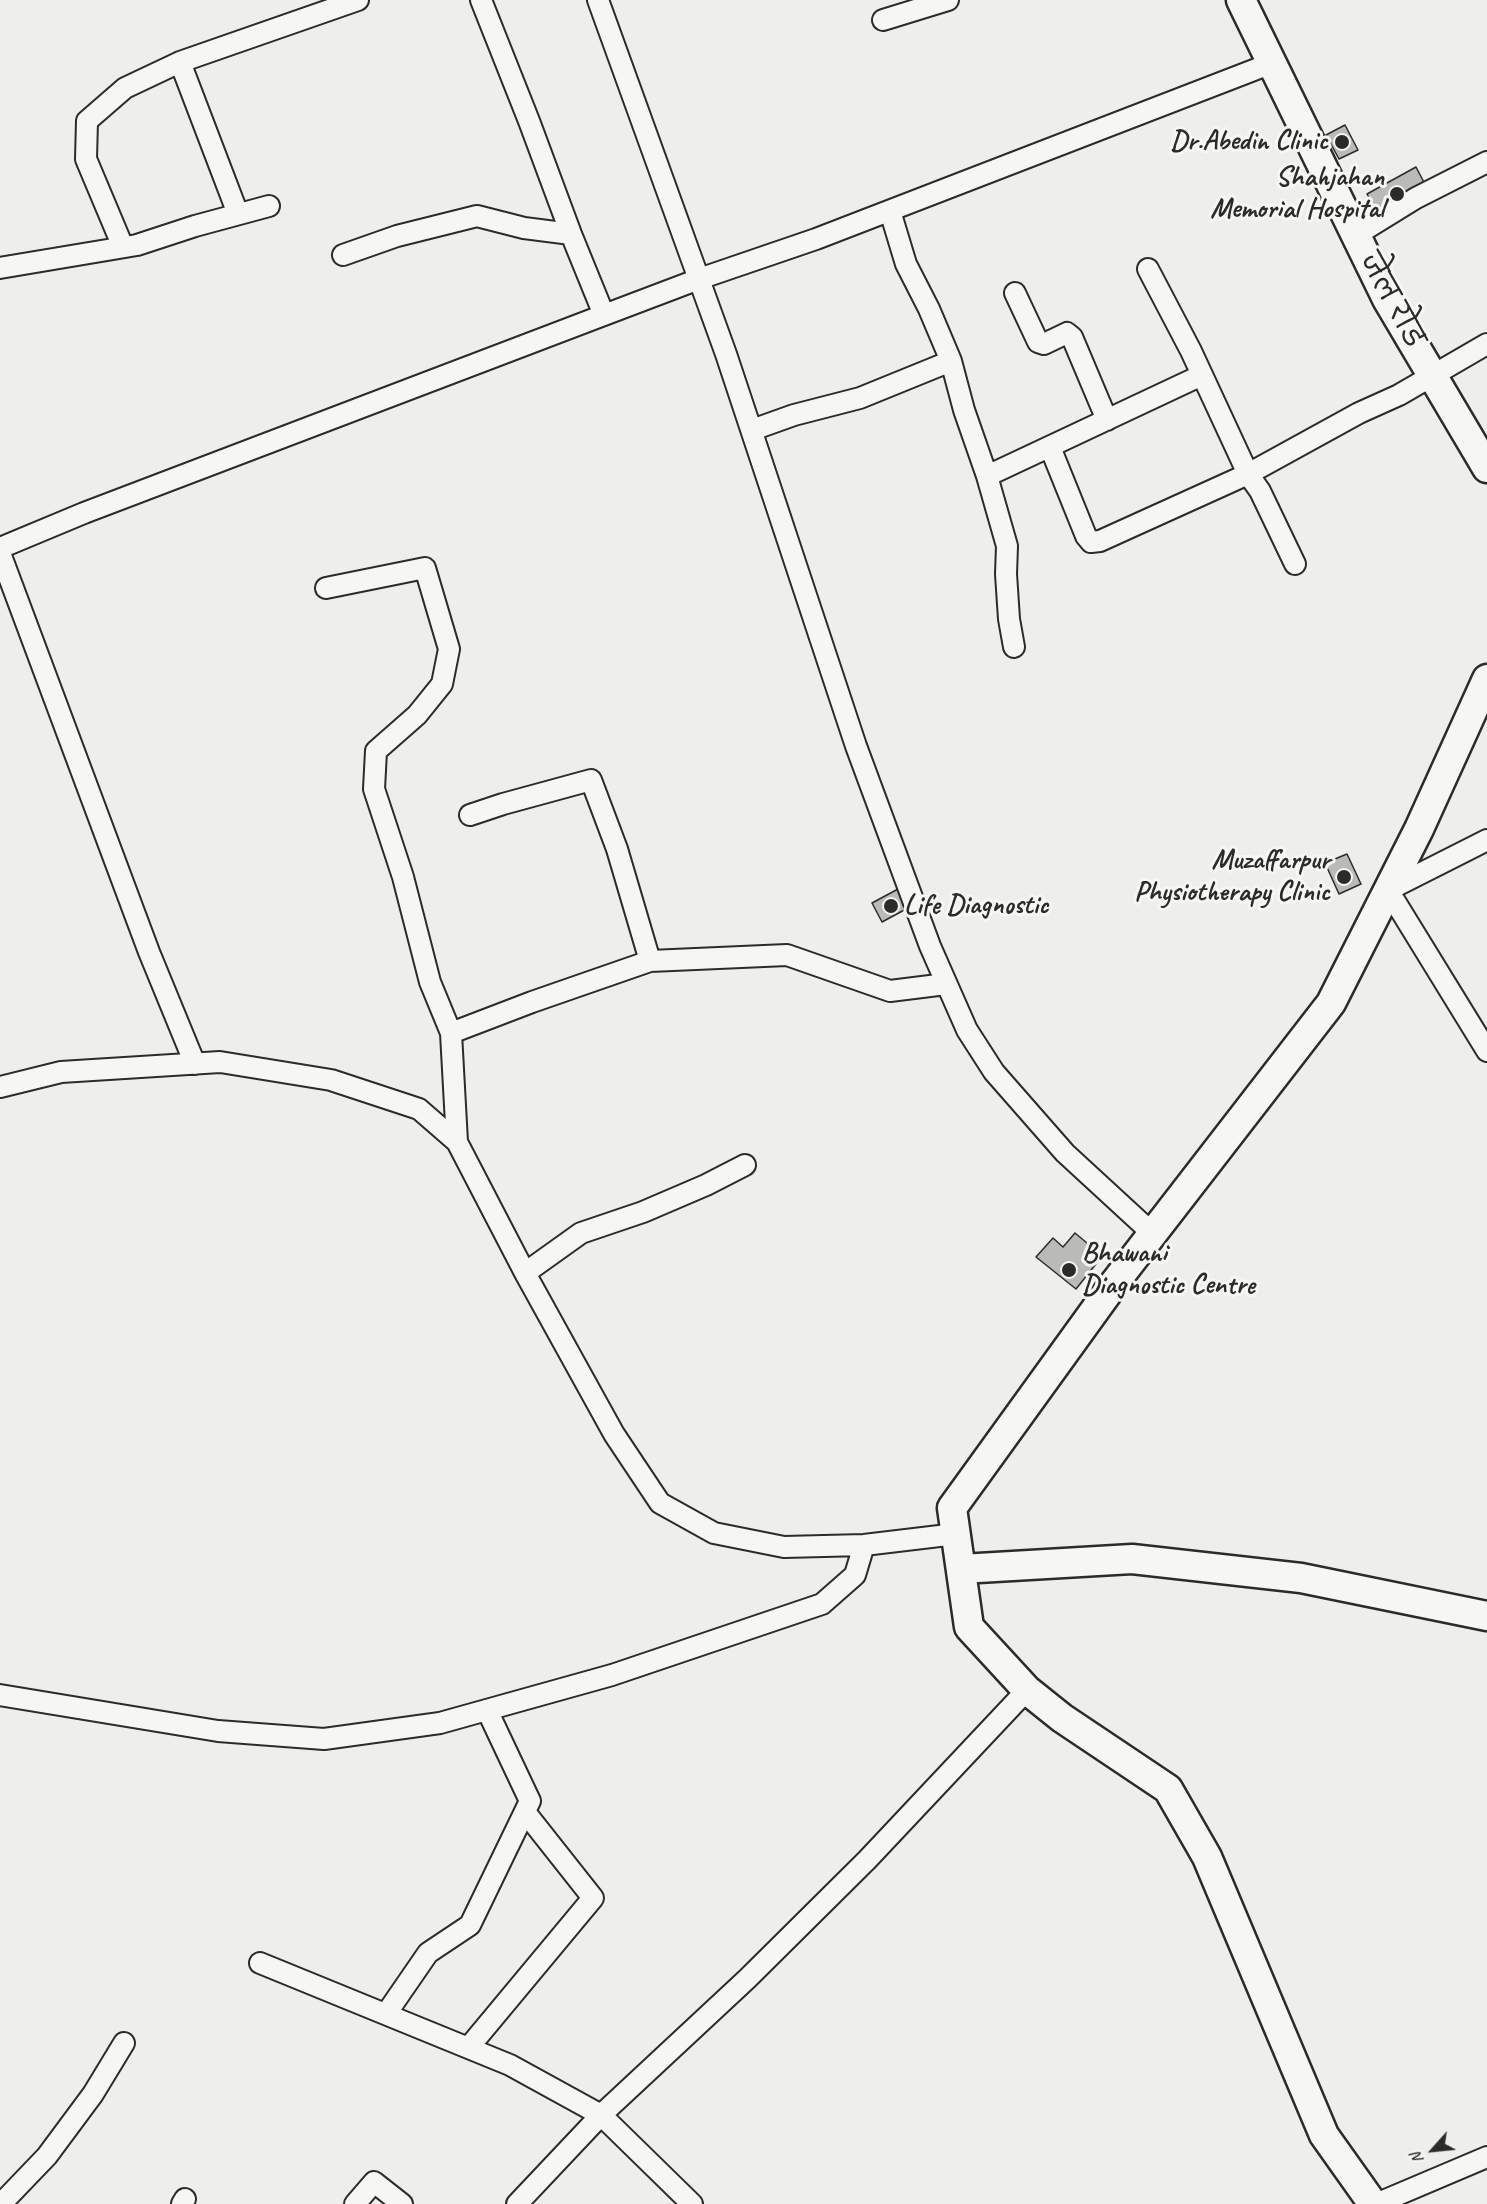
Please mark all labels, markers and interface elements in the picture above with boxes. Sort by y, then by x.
place label: Dr.Abedin Clinic [1170,125,1328,159]
marker: Dr.Abedin Clinic [1333,133,1351,151]
place label: Shahjahan Memorial Hospital [1210,161,1384,227]
marker: Shahjahan Memorial Hospital [1388,185,1406,203]
street label: जेल रोड [1351,248,1431,354]
place label: Muzaffarpur Physiotherapy Clinic [1134,844,1330,910]
marker: Muzaffarpur Physiotherapy Clinic [1335,868,1353,886]
place label: Life Diagnostic [904,889,1048,923]
marker: Life Diagnostic [882,897,900,915]
place label: Bhawani Diagnostic Centre [1082,1237,1255,1303]
marker: Bhawani Diagnostic Centre [1060,1261,1078,1279]
north arrow [1403,2120,1463,2180]
text: N [1406,2149,1428,2167]

